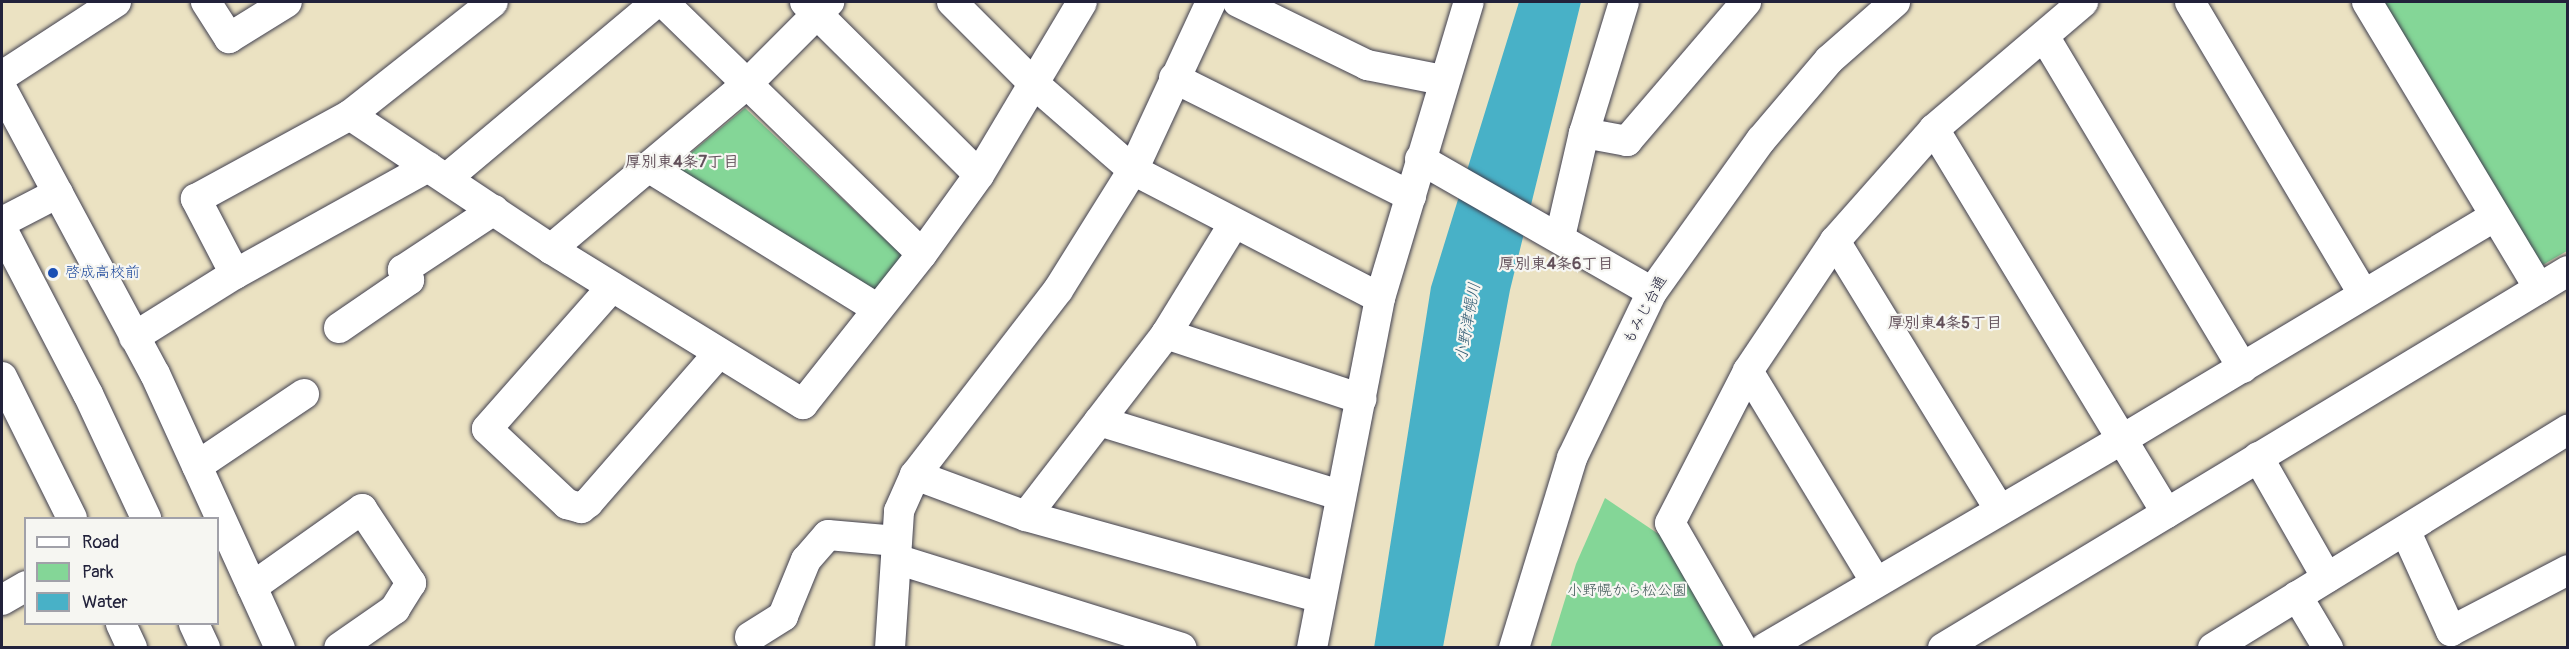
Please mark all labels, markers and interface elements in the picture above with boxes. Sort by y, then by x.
district label: 厚別東4条7丁目 [625,152,739,172]
district label: 厚別東4条6丁目 [1499,254,1613,274]
place label: 啓成高校前 [65,264,140,282]
marker: 啓成高校前 [46,266,60,280]
street label: もみじ台通 [1619,273,1671,347]
water label: 小野津幌川 [1452,281,1484,363]
district label: 厚別東4条5丁目 [1888,313,2002,333]
legend [24,517,219,625]
text: Road [82,531,119,554]
text: Park [82,561,114,584]
park label: 小野幌から松公園 [1567,582,1687,600]
text: Water [82,591,128,614]

